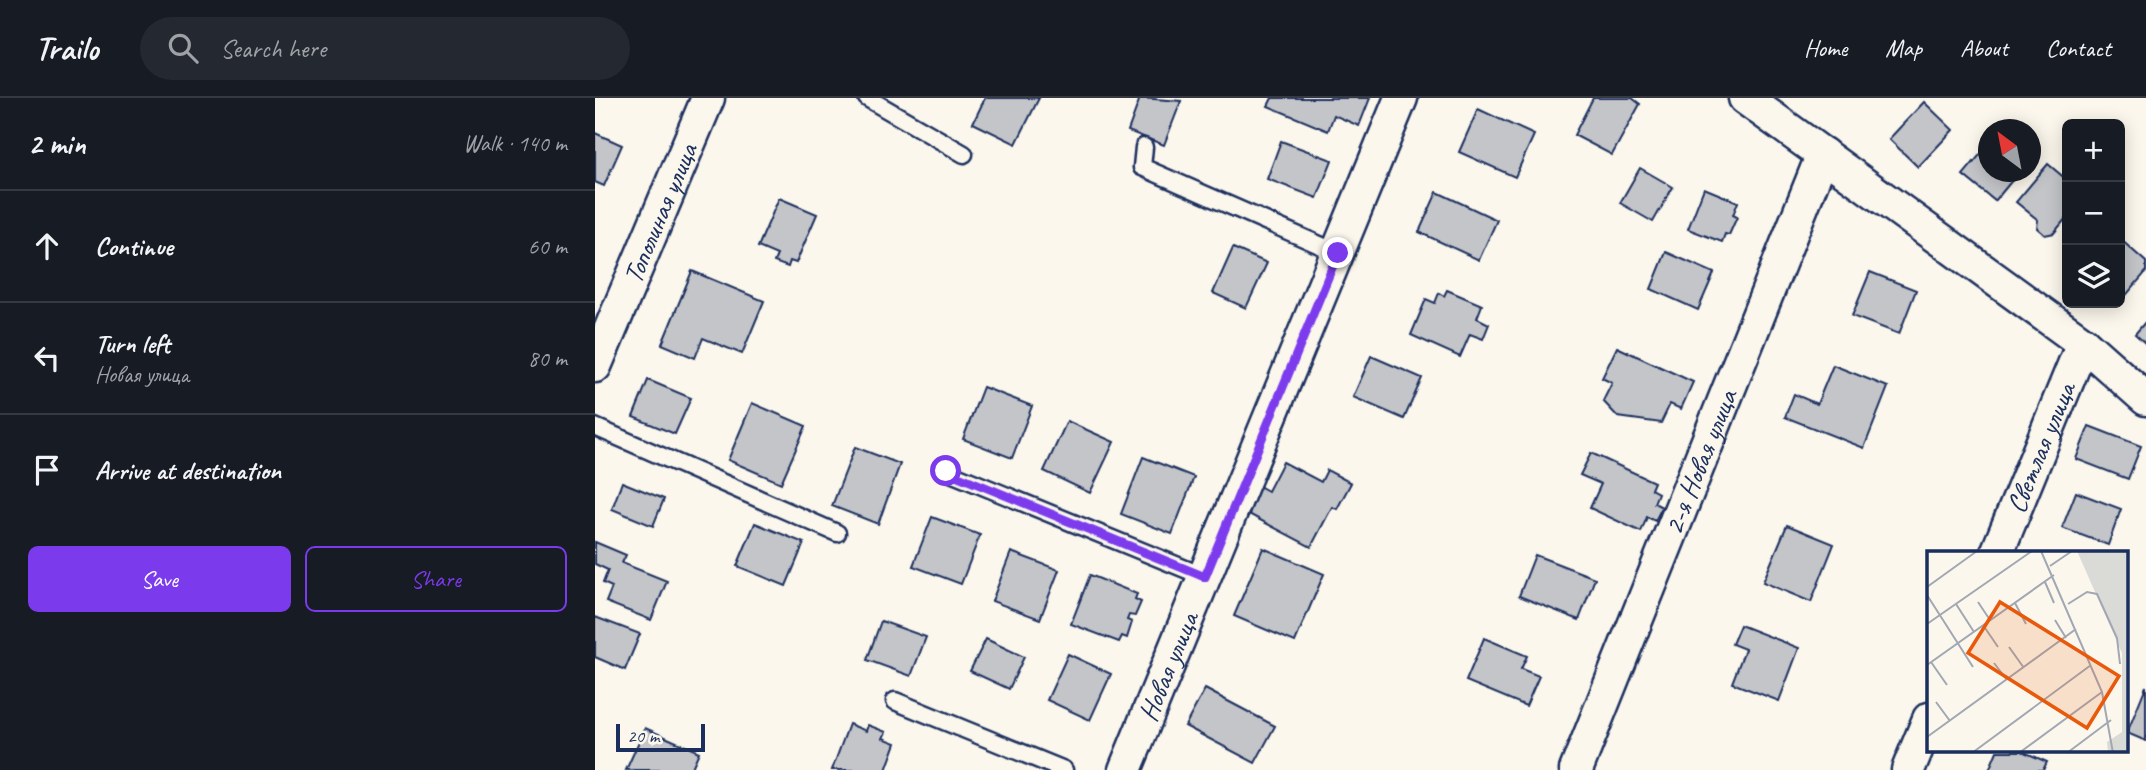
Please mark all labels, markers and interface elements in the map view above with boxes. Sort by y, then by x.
search box [140,17,630,80]
text: Trailo [35,27,98,69]
icon: search [164,29,202,67]
text: Search here [220,32,326,65]
text: Home [1804,33,1847,63]
text: Map [1885,33,1922,63]
text: About [1960,33,2008,63]
text: Contact [2046,33,2111,63]
north arrow [1978,119,2041,182]
map controls [2062,119,2125,308]
button: + [2062,119,2125,182]
text: 2 min [28,125,85,163]
text: Walk · 140 m [463,129,567,158]
street label: Тополиная улица [615,136,705,288]
button: − [2062,182,2125,245]
icon: ahead [28,227,66,265]
text: Continue [95,230,173,263]
text: 60 m [528,232,567,261]
route end [1322,237,1353,268]
button: layers [2062,245,2125,308]
text: Turn left [95,327,170,360]
icon: left [28,339,66,377]
text: 80 m [528,344,567,373]
text: Новая улица [95,360,189,389]
street label: Светлая улица [1998,375,2083,518]
street label: 2-я Новая улица [1655,383,1745,539]
icon: arrive [28,451,66,489]
text: Arrive at destination [95,454,281,487]
route start [930,455,961,486]
button: Save [28,546,291,612]
button: Share [305,546,567,612]
inset map [1927,551,2129,752]
street label: Новая улица [1130,604,1206,726]
scale bar [616,721,705,753]
text: 20 m [627,724,659,748]

